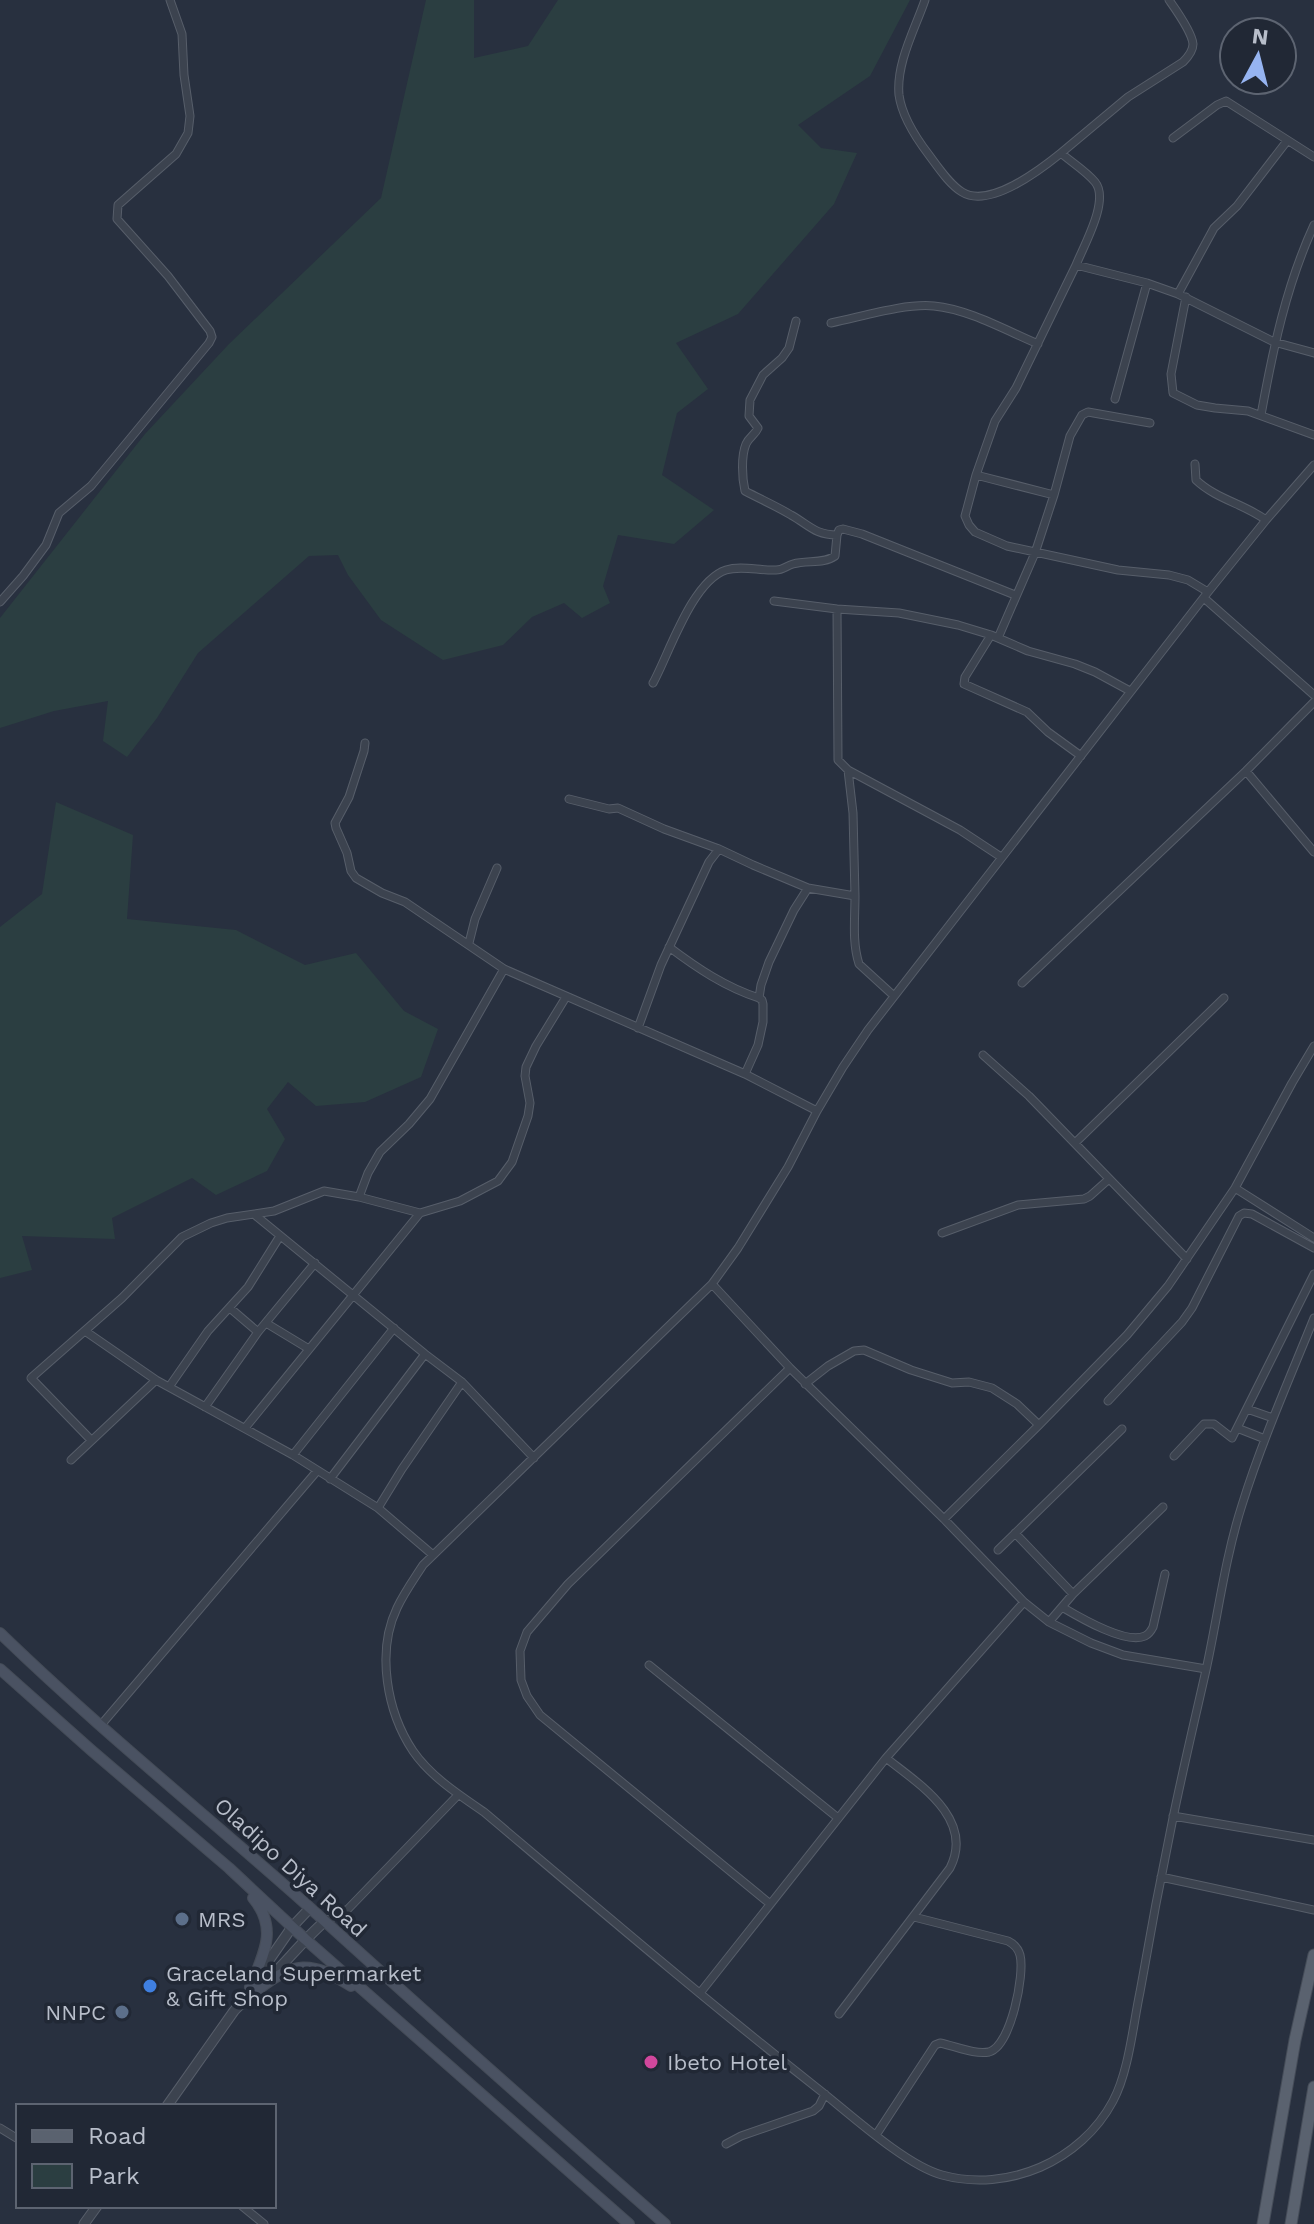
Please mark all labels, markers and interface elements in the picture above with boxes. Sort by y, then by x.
north arrow [1218,16,1298,96]
text: N [1251,23,1270,50]
street label: Oladipo Diya Road [210,1793,372,1942]
place label: MRS [198,1907,246,1932]
marker: MRS [173,1910,191,1928]
place label: Graceland Supermarket & Gift Shop [166,1961,421,2011]
marker: Graceland Supermarket & Gift Shop [141,1977,159,1995]
place label: NNPC [45,2000,106,2025]
marker: NNPC [113,2003,131,2021]
place label: Ibeto Hotel [667,2050,787,2075]
marker: Ibeto Hotel [642,2053,660,2071]
legend [16,2104,276,2208]
text: Road [88,2122,147,2150]
text: Park [88,2162,140,2190]

